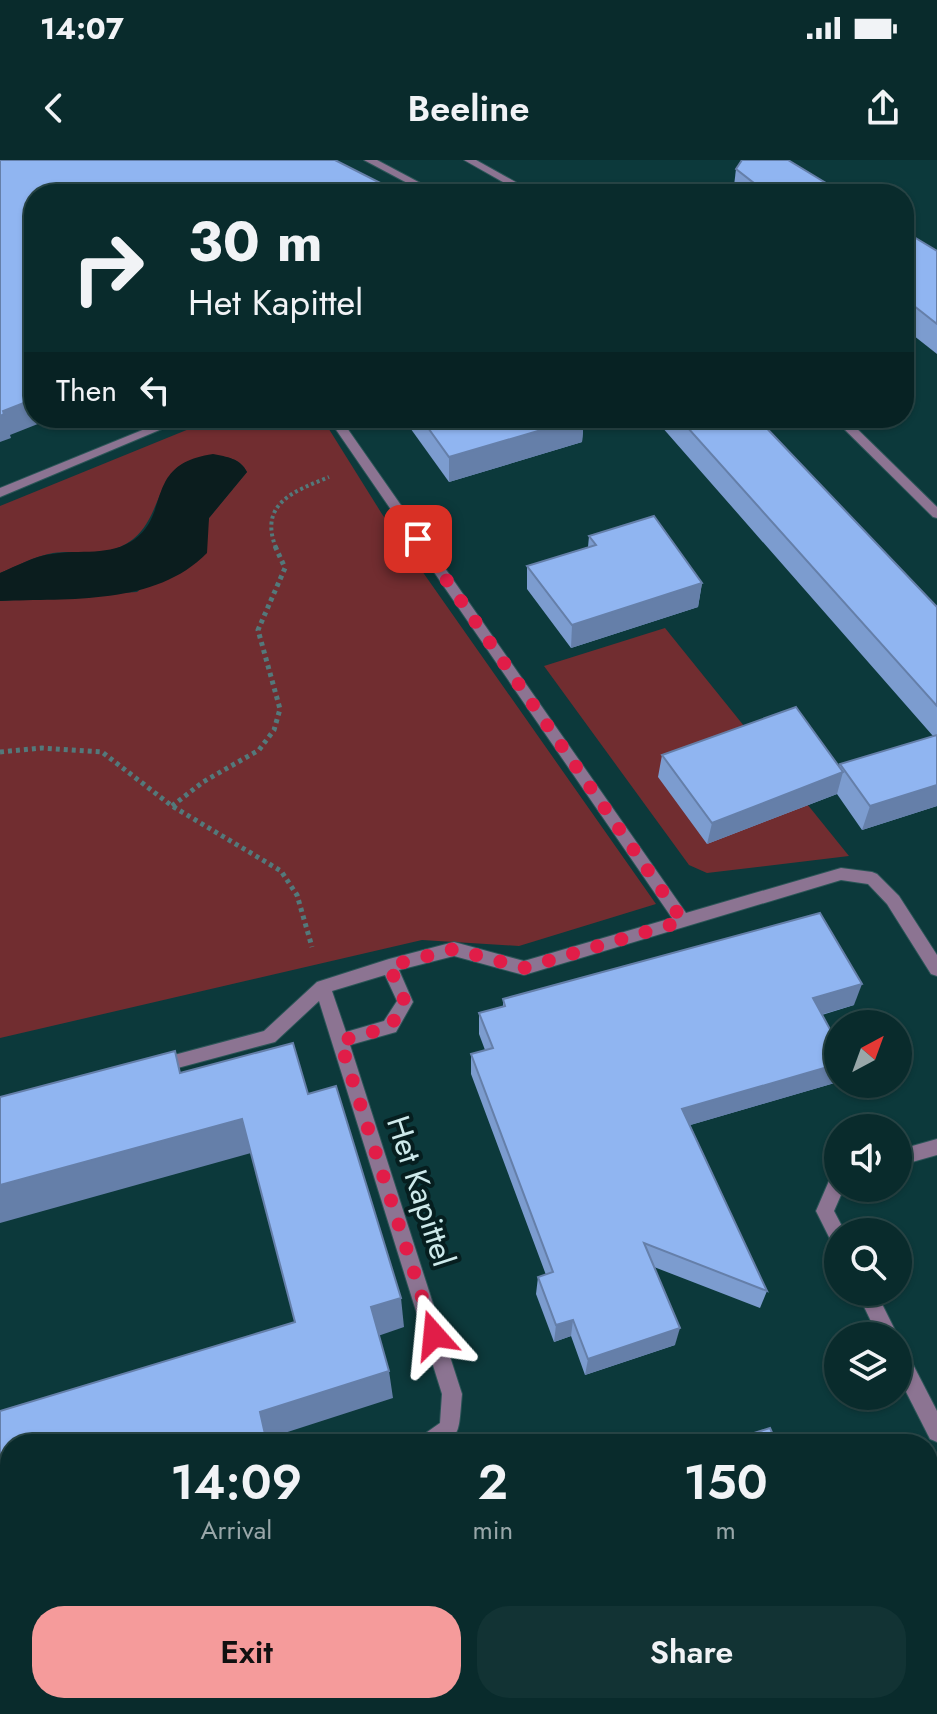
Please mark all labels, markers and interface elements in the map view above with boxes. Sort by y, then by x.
text: 14:07 [40,7,124,50]
text: Beeline [408,82,529,134]
icon: back [32,86,76,130]
icon: share [861,86,905,130]
text: 30 m [188,201,323,282]
icon: right [56,216,160,320]
text: Het Kapittel [188,276,363,328]
icon: left [133,368,177,412]
text: Then [56,369,117,412]
pin [384,505,452,573]
icon: arrive [396,517,440,561]
north arrow [824,1010,912,1098]
map controls [824,1010,912,1410]
street label: Het Kapittel [375,1110,467,1272]
button: sound [824,1114,912,1202]
button: search [824,1218,912,1306]
position arrow [392,1293,476,1377]
button: layers [824,1322,912,1410]
text: 14:09 [170,1448,302,1517]
text: 2 [478,1448,508,1517]
text: 150 [684,1448,768,1517]
text: Arrival [200,1511,272,1549]
text: min [473,1511,513,1549]
text: m [715,1511,736,1549]
button: Exit [32,1606,461,1698]
button: Share [477,1606,906,1698]

